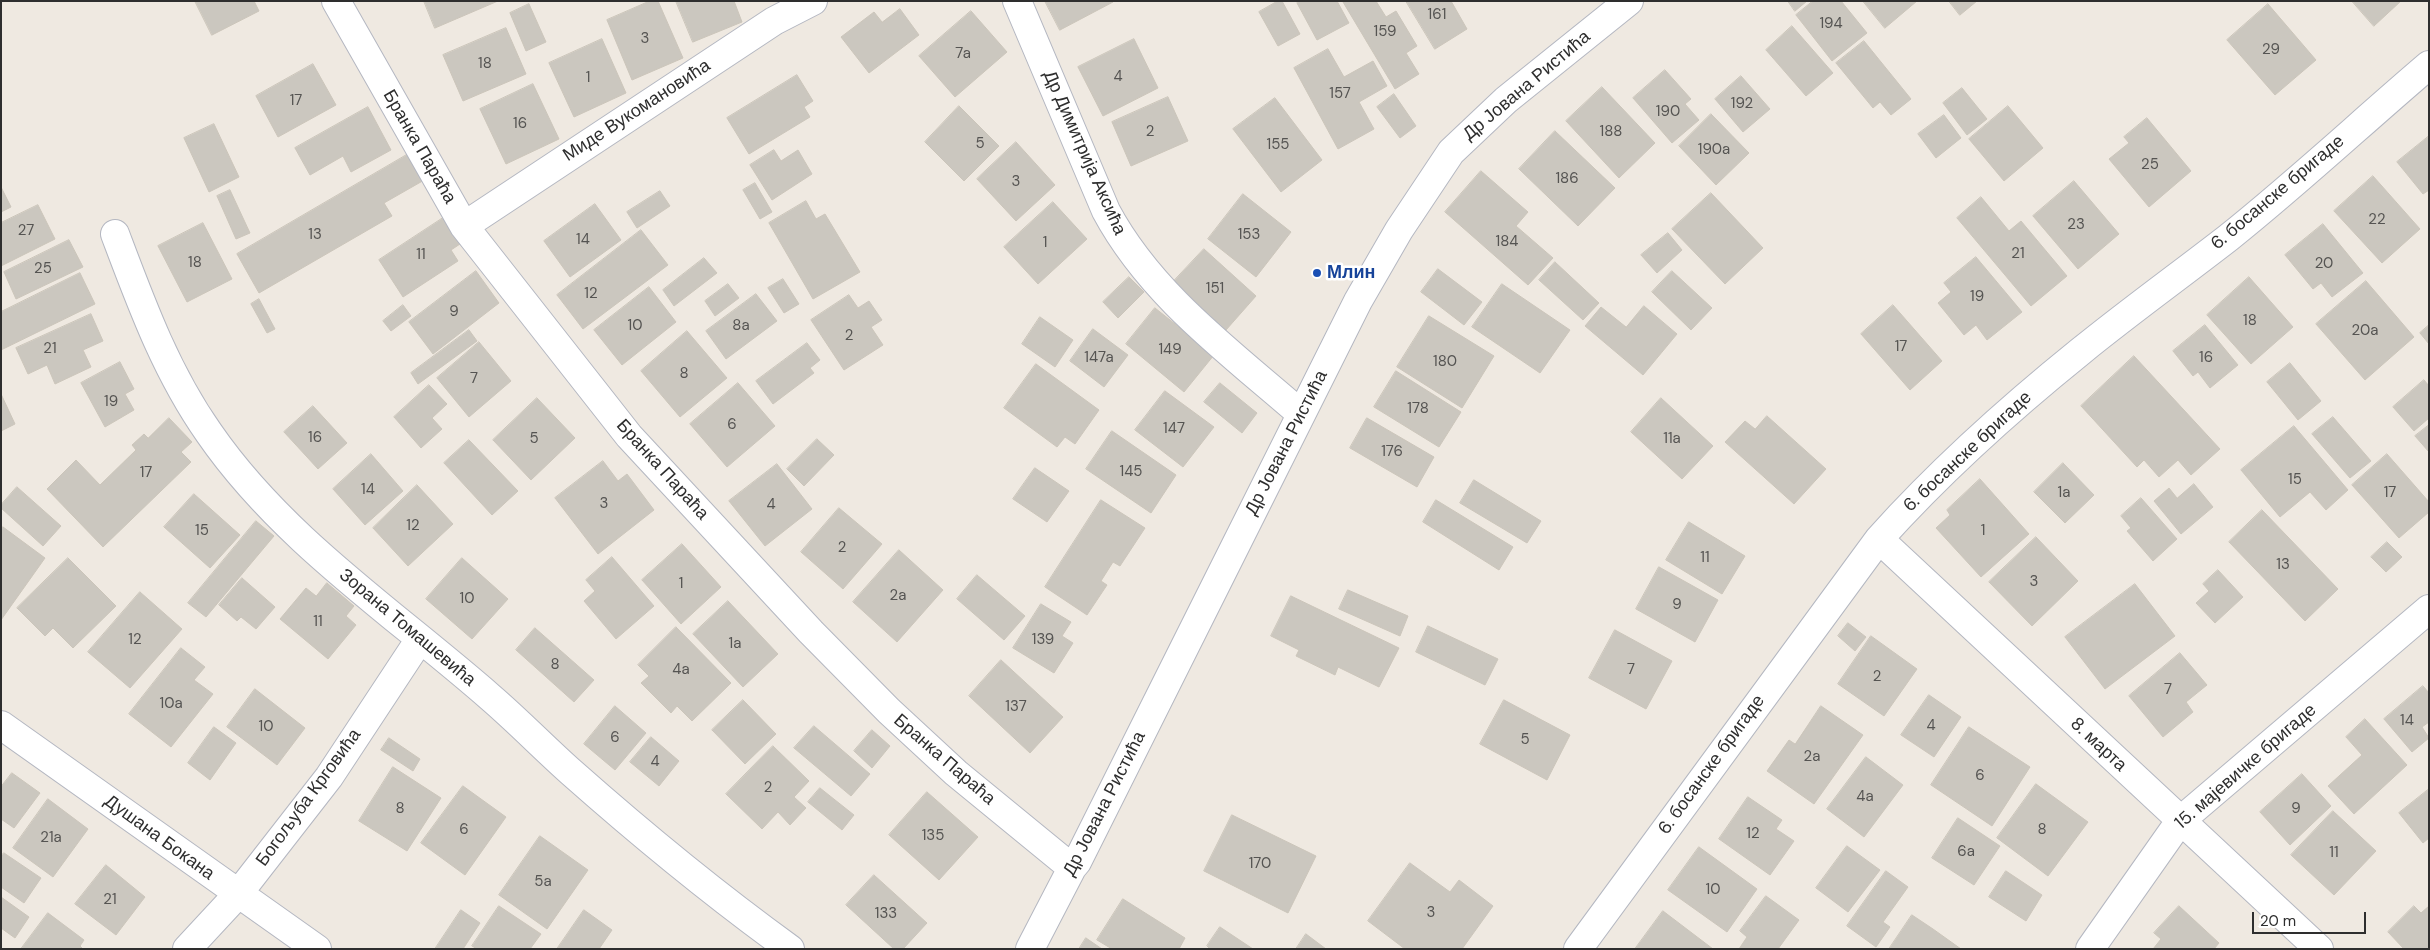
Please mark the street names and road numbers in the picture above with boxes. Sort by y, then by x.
street label: Др Јована Ристића [1459,26,1595,146]
street label: Миде Вукомановића [559,55,715,167]
street label: Др Димитрија Аксића [1038,67,1130,239]
street label: Бранка Параћа [378,86,460,208]
street label: 6. босанске бригаде [2207,131,2349,255]
street label: Др Јована Ристића [1241,367,1333,519]
street label: 6. босанске бригаде [1900,387,2036,517]
street label: Бранка Параћа [611,415,713,525]
street label: Зорана Томашевића [334,565,480,691]
street label: 6. босанске бригаде [1654,691,1770,839]
street label: 15. мајевичке бригаде [2171,700,2321,834]
street label: Бранка Параћа [889,710,999,810]
street label: 8. марта [2065,713,2131,777]
street label: Богољуба Крговића [252,725,366,871]
street label: Др Јована Ристића [1059,728,1151,880]
street label: Душана Бокана [100,791,218,885]

